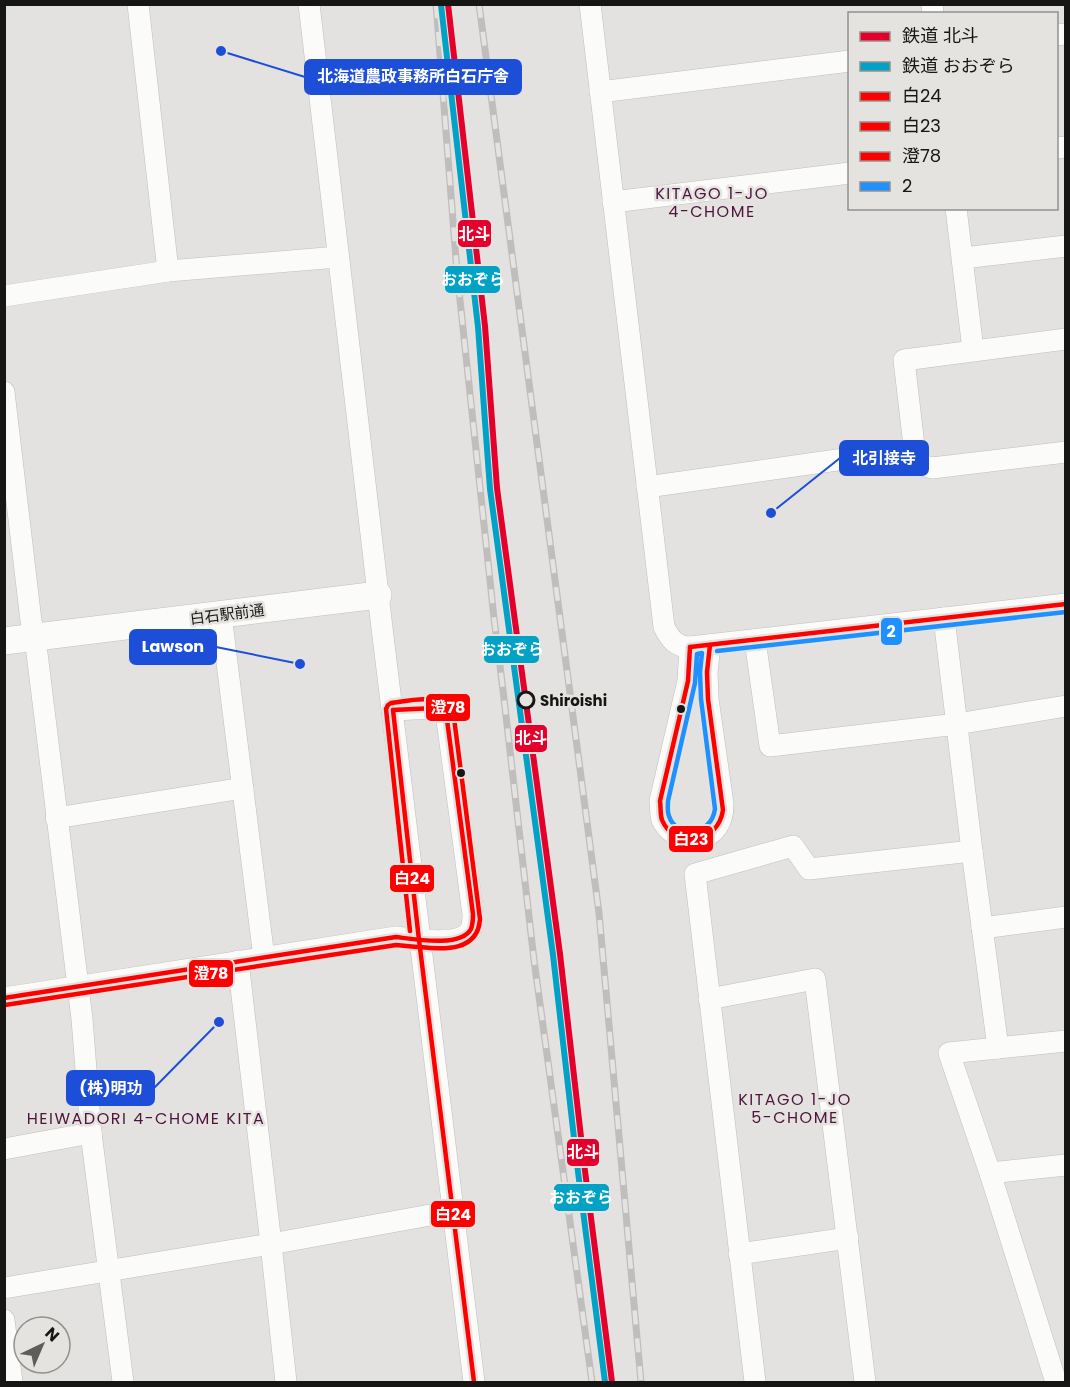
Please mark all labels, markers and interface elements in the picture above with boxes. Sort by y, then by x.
legend [848,12,1058,210]
text: 鉄道 北斗 [902,23,979,48]
text: 鉄道 おおぞら [902,53,1015,78]
callout: 北海道農政事務所白石庁舎 [305,60,521,94]
text: 北海道農政事務所白石庁舎 [317,65,509,88]
text: 白24 [902,83,942,108]
text: 白23 [902,113,941,138]
text: 澄78 [902,143,941,168]
text: 2 [902,173,912,198]
district label: KITAGO 1-JO 4-CHOME [655,182,769,223]
line badge: 北斗 [457,219,492,248]
text: 北斗 [458,223,490,246]
line badge: おおぞら [444,265,501,294]
text: おおぞら [441,268,505,291]
callout: 北引接寺 [840,441,928,475]
text: 北引接寺 [852,447,916,470]
street label: 白石駅前通 [188,599,266,629]
line badge: 2 [880,617,903,646]
text: 2 [886,620,896,643]
callout: Lawson [130,630,216,664]
text: Lawson [142,635,204,658]
line badge: おおぞら [483,635,540,664]
text: おおぞら [480,638,544,661]
place label: Shiroishi [540,690,607,711]
marker: Shiroishi [517,691,535,709]
line badge: 澄78 [425,693,471,722]
text: 澄78 [431,696,465,719]
unlabelled marker [675,703,687,715]
line badge: 北斗 [514,724,548,753]
text: 北斗 [515,727,547,750]
unlabelled marker [455,767,467,779]
line badge: 白23 [668,825,714,853]
text: 白23 [674,828,708,851]
line badge: 白24 [389,864,435,893]
text: 白24 [394,867,430,890]
line badge: 澄78 [188,959,234,988]
text: 澄78 [194,962,228,985]
callout: (株)明功 [67,1071,154,1105]
text: (株)明功 [79,1077,143,1100]
district label: KITAGO 1-JO 5-CHOME [738,1088,852,1129]
district label: HEIWADORI 4-CHOME KITA [27,1107,265,1130]
line badge: 北斗 [566,1138,600,1167]
text: 北斗 [567,1141,599,1164]
line badge: おおぞら [553,1183,610,1212]
text: おおぞら [549,1186,613,1209]
line badge: 白24 [430,1200,476,1228]
text: 白24 [435,1203,471,1226]
north arrow [12,1315,72,1375]
text: N [40,1322,64,1347]

